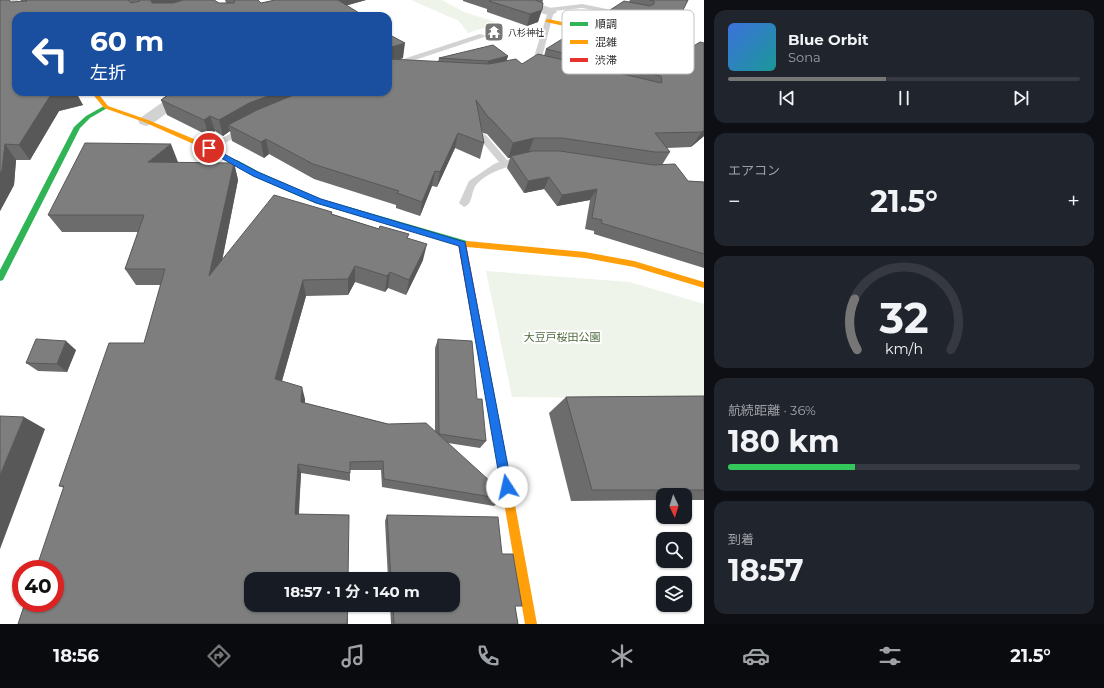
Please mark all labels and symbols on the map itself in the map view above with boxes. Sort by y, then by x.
legend [562,10,694,74]
text: 順調 [595,17,617,31]
temple icon: 八杉神社 [483,21,505,43]
place label: 八杉神社 [508,27,544,38]
text: 混雑 [595,35,617,49]
text: 渋滞 [595,53,617,67]
pin [192,131,226,165]
park label: 大豆戸桜田公園 [524,330,601,344]
position arrow [486,466,528,508]
north arrow [656,488,692,524]
speed limit sign: 40 [12,560,64,612]

